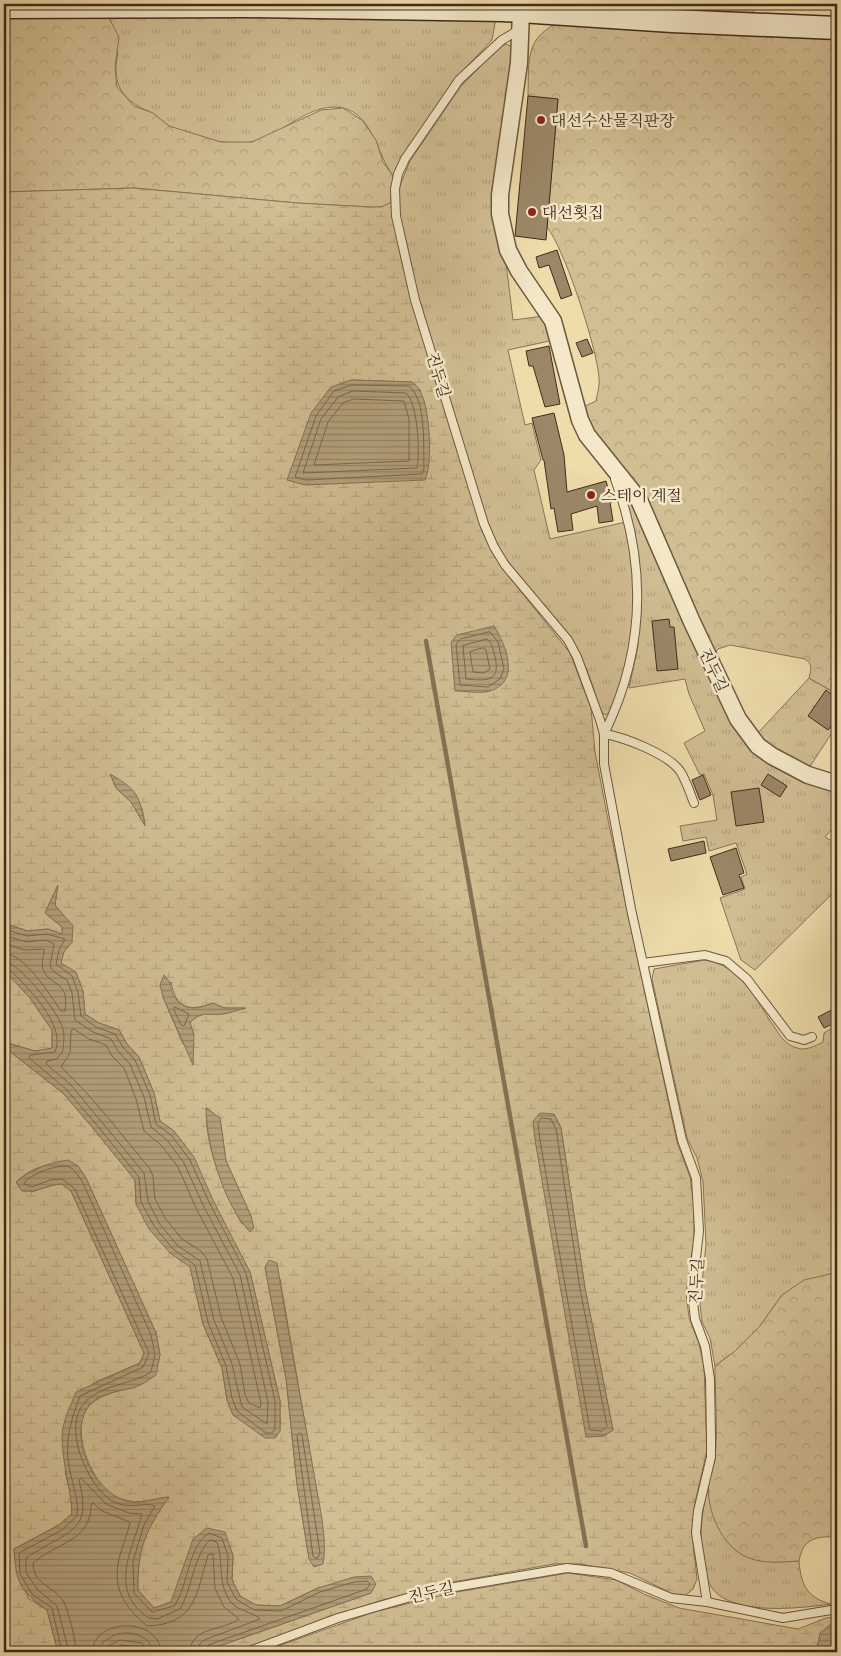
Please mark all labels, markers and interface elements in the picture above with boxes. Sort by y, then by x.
place label: 대선수산물직판장 [551,108,675,132]
marker: 대선수산물직판장 [535,114,547,126]
place label: 대선횟집 [542,200,604,224]
marker: 대선횟집 [526,206,538,218]
street label: 진두길 [421,349,457,401]
place label: 스테이 계절 [601,483,682,507]
marker: 스테이 계절 [585,489,597,501]
street label: 진두길 [693,644,735,696]
street label: 진두길 [683,1257,709,1305]
street label: 진두길 [406,1575,456,1609]

